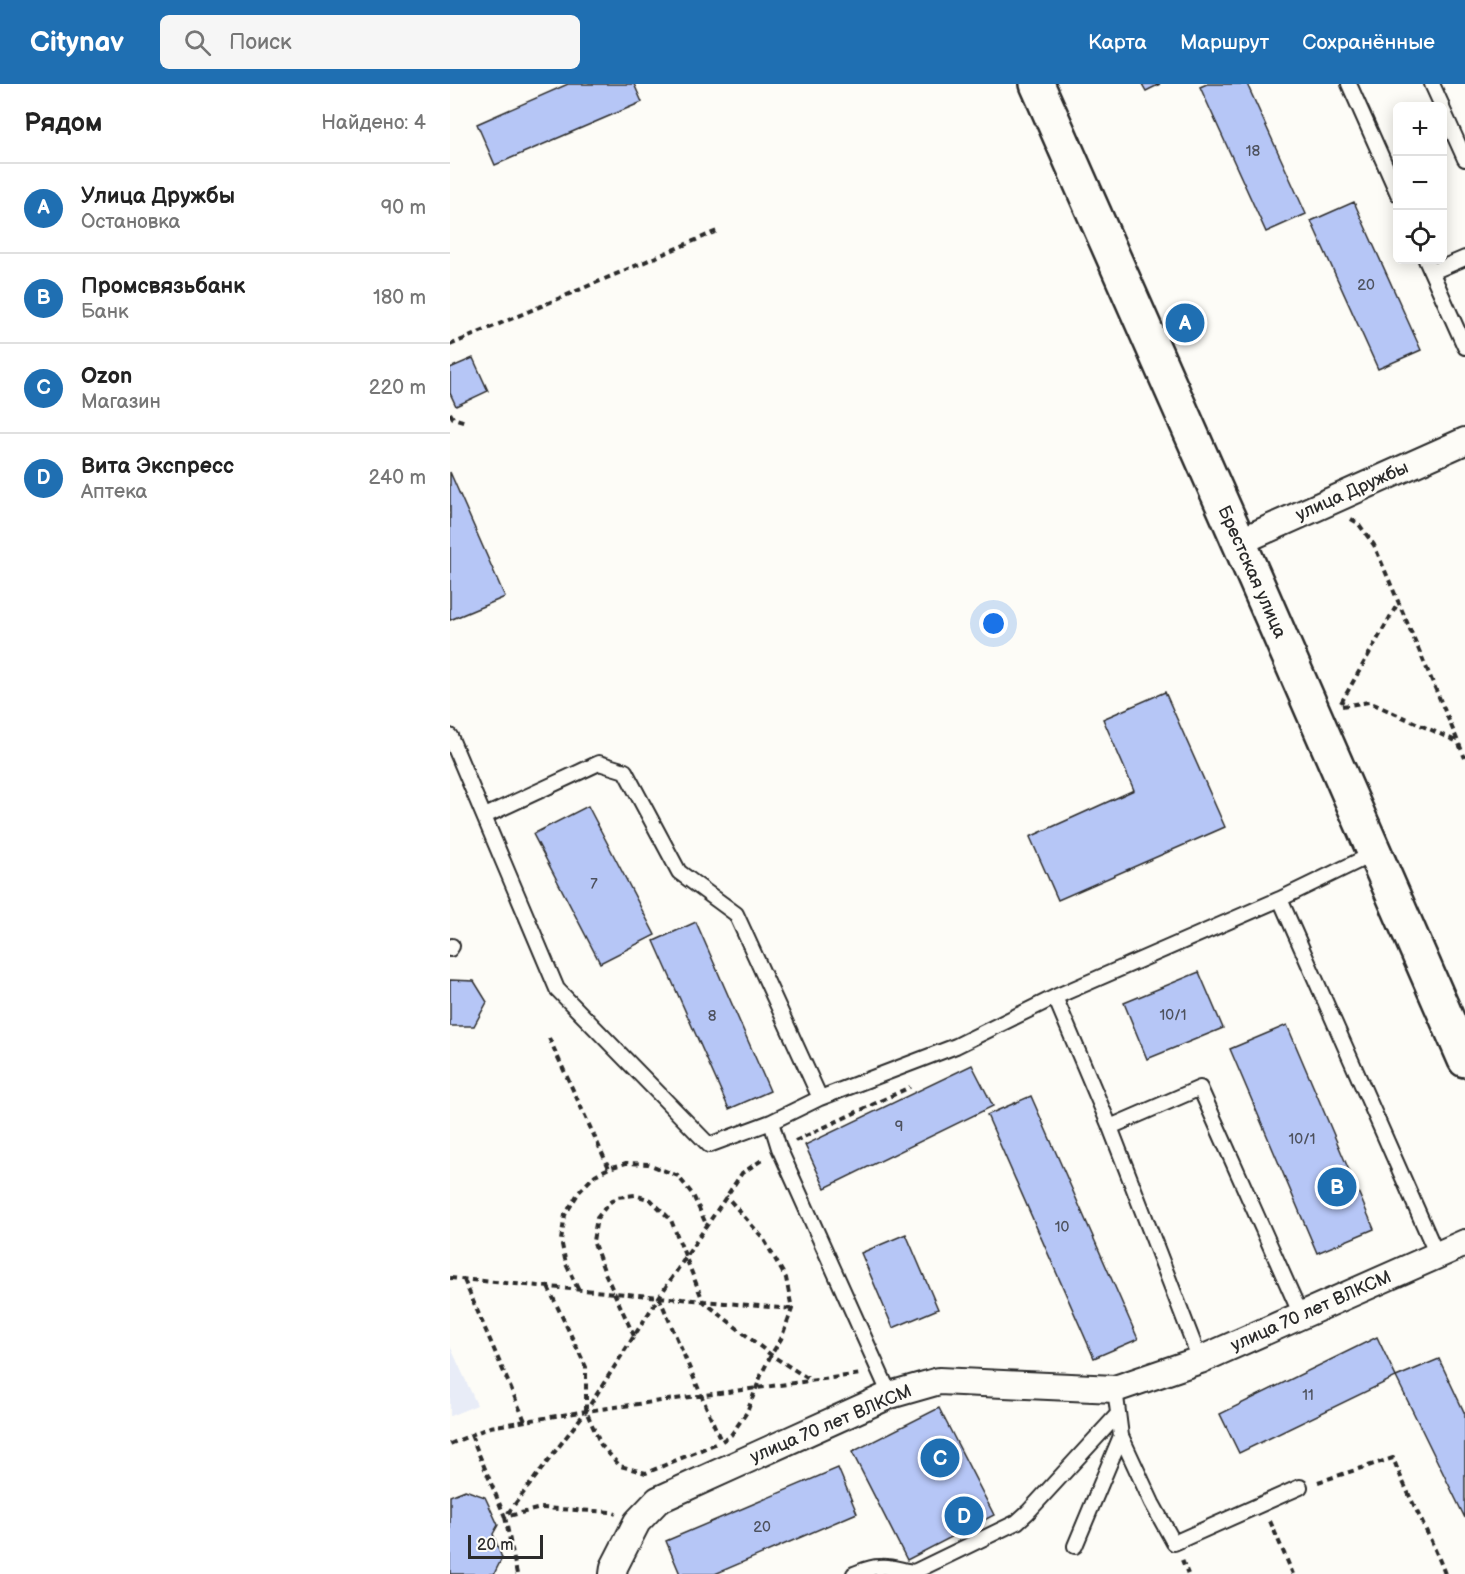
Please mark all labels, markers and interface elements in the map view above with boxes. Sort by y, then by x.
search box [160,15,580,69]
text: Citynav [30,26,124,59]
icon: search [181,26,214,59]
text: Поиск [229,29,292,56]
text: Карта [1088,30,1147,55]
text: Маршрут [1180,30,1269,55]
text: Сохранённые [1302,30,1435,55]
map controls [1393,102,1447,264]
button: + [1393,102,1447,156]
text: Рядом [24,108,102,139]
text: Найдено: 4 [321,111,426,135]
house number: 18 [1246,142,1261,161]
button: − [1393,156,1447,210]
text: Улица Дружбы [81,183,235,210]
text: A [37,196,50,220]
text: 90 m [381,196,426,220]
text: Остановка [81,210,180,234]
button: locate [1393,210,1447,264]
text: Промсвязьбанк [81,273,245,300]
house number: 20 [1357,276,1375,295]
text: B [36,286,51,310]
text: 180 m [373,286,426,310]
text: Банк [81,300,129,324]
pin: A [1166,300,1204,346]
text: Ozon [81,363,132,390]
text: C [36,376,51,400]
text: 220 m [369,376,426,400]
text: Магазин [81,390,161,414]
text: Вита Экспресс [81,453,234,480]
street label: улица Дружбы [1292,457,1412,525]
text: D [37,466,50,490]
text: 240 m [369,466,426,490]
text: Аптека [81,480,147,504]
street label: Брестская улица [1213,502,1291,642]
your location [979,609,1008,638]
house number: 7 [590,875,598,894]
house number: 10/1 [1159,1006,1187,1025]
house number: 8 [708,1007,717,1026]
house number: 9 [895,1117,903,1136]
house number: 10/1 [1288,1130,1316,1149]
pin: B [1318,1164,1356,1210]
house number: 10 [1055,1218,1069,1237]
street label: улица 70 лет ВЛКСМ [1228,1266,1394,1356]
street label: улица 70 лет ВЛКСМ [747,1380,915,1468]
house number: 11 [1302,1386,1314,1405]
pin: C [920,1436,960,1480]
pin: D [944,1494,984,1538]
house number: 20 [753,1518,771,1537]
scale bar [468,1532,543,1560]
text: 20 m [477,1536,513,1555]

